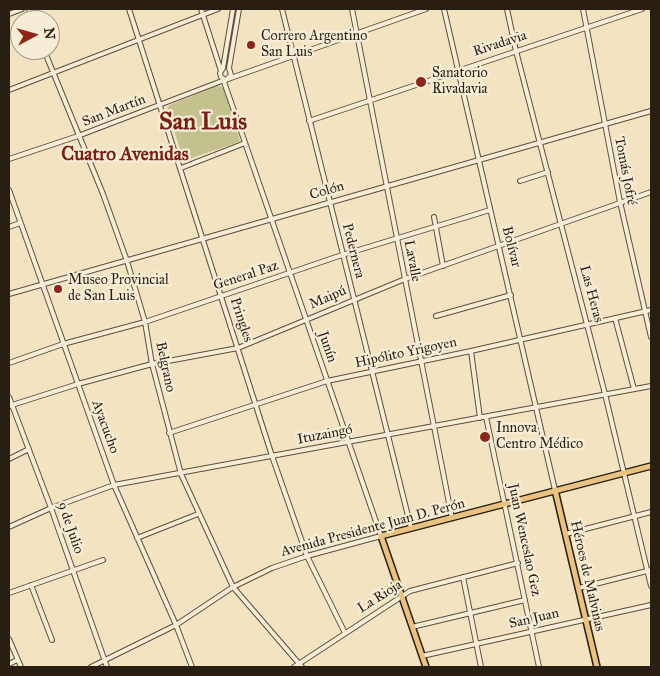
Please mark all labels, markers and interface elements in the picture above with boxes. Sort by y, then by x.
north arrow [10,10,60,60]
text: N [40,27,58,40]
street label: Rivadavia [471,27,529,61]
place label: Correro Argentino San Luis [261,29,367,62]
marker: Correro Argentino San Luis [245,39,257,51]
place label: Sanatorio Rivadavia [432,66,488,98]
marker: Sanatorio Rivadavia [414,75,428,89]
street label: San Martín [80,91,148,131]
district label: San Luis [159,109,247,137]
street label: Tomás Jofré [610,135,640,207]
district label: Cuatro Avenidas [61,144,189,166]
street label: Colón [308,178,346,204]
street label: Pedernera [338,222,368,280]
street label: Bolívar [498,225,524,269]
street label: Lavalle [400,239,424,283]
street label: General Paz [211,258,281,294]
street label: Las Heras [575,264,607,324]
place label: Museo Provincial de San Luis [68,273,169,306]
marker: Museo Provincial de San Luis [52,283,64,295]
street label: Maipú [307,283,349,313]
street label: Pringles [226,296,256,344]
street label: Junín [314,329,340,365]
street label: Hipólito Yrigoyen [354,334,458,372]
street label: Belgrano [151,340,179,394]
street label: Ayacucho [88,398,122,456]
street label: Ituzaingó [296,421,354,449]
place label: Innova Centro Médico [496,421,583,454]
marker: Innova Centro Médico [478,430,492,444]
street label: Juan Wenceslao Gez [504,482,544,598]
street label: Avenida Presidente Juan D. Perón [279,495,467,561]
street label: 9 de Julio [53,500,87,556]
street label: Héroes de Malvinas [566,519,608,633]
street label: La Rioja [355,577,405,617]
street label: San Juan [507,605,561,633]

